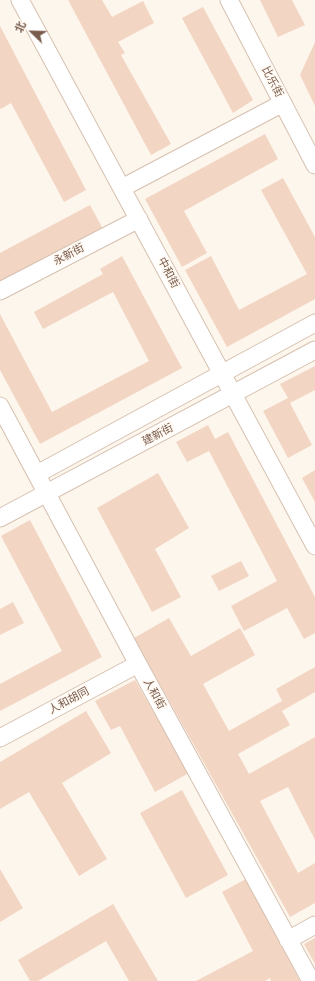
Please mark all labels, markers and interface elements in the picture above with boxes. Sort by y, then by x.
north arrow [12,12,52,52]
text: 北 [12,20,29,35]
street label: 比乐街 [258,64,286,100]
street label: 永新街 [51,241,87,269]
street label: 中和街 [154,255,182,291]
street label: 建新街 [140,421,176,449]
street label: 人和街 [140,676,168,712]
street label: 人和胡同 [46,685,92,717]

